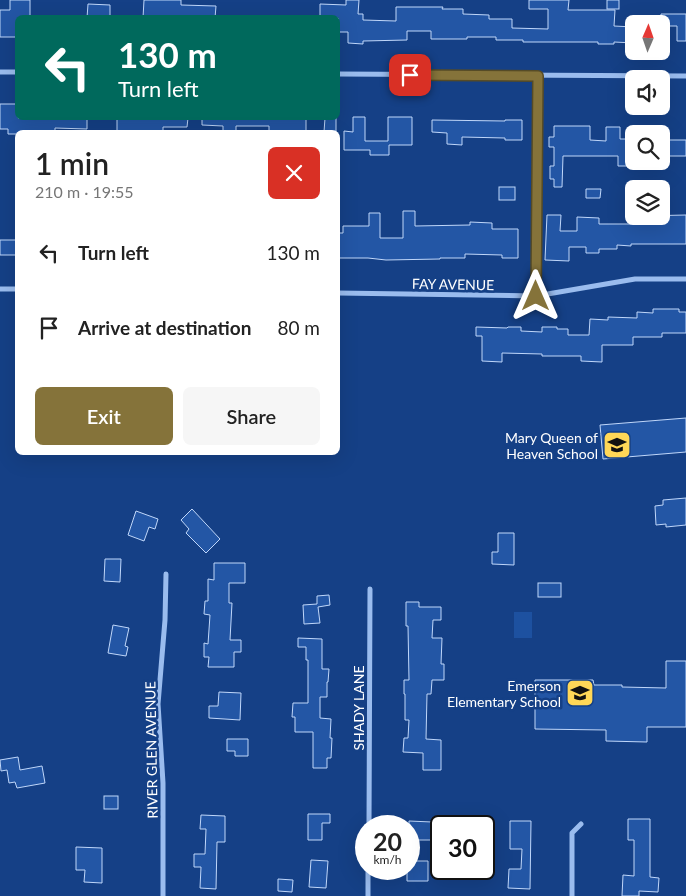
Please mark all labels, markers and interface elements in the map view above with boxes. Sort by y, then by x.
north arrow [625,15,670,60]
map controls [625,15,670,225]
text: 130 m [118,33,217,75]
icon: left [35,35,100,100]
pin [389,54,431,96]
icon: arrive [396,61,424,89]
button: sound [625,70,670,115]
text: Turn left [118,75,199,102]
button: search [625,125,670,170]
text: 1 min [35,145,109,181]
button: close [268,147,320,199]
button: layers [625,180,670,225]
text: 210 m · 19:55 [35,182,134,201]
icon: left [35,239,63,267]
text: Turn left [78,241,149,264]
text: 130 m [266,241,320,264]
position arrow [509,269,561,321]
street label: FAY AVENUE [412,275,494,293]
icon: arrive [35,314,63,342]
text: Arrive at destination [78,316,251,339]
text: 80 m [277,316,320,339]
button: Exit [35,387,173,445]
button: Share [183,387,320,445]
place label: Mary Queen of Heaven School [505,429,598,462]
school or university icon: Mary Queen of Heaven School [602,430,632,460]
street label: SHADY LANE [350,665,367,751]
place label: Emerson Elementary School [447,677,561,710]
school or university icon: Emerson Elementary School [565,678,595,708]
street label: RIVER GLEN AVENUE [141,681,161,819]
speed limit sign: 30 [430,815,495,880]
text: 20 [373,826,402,856]
text: km/h [373,852,402,867]

